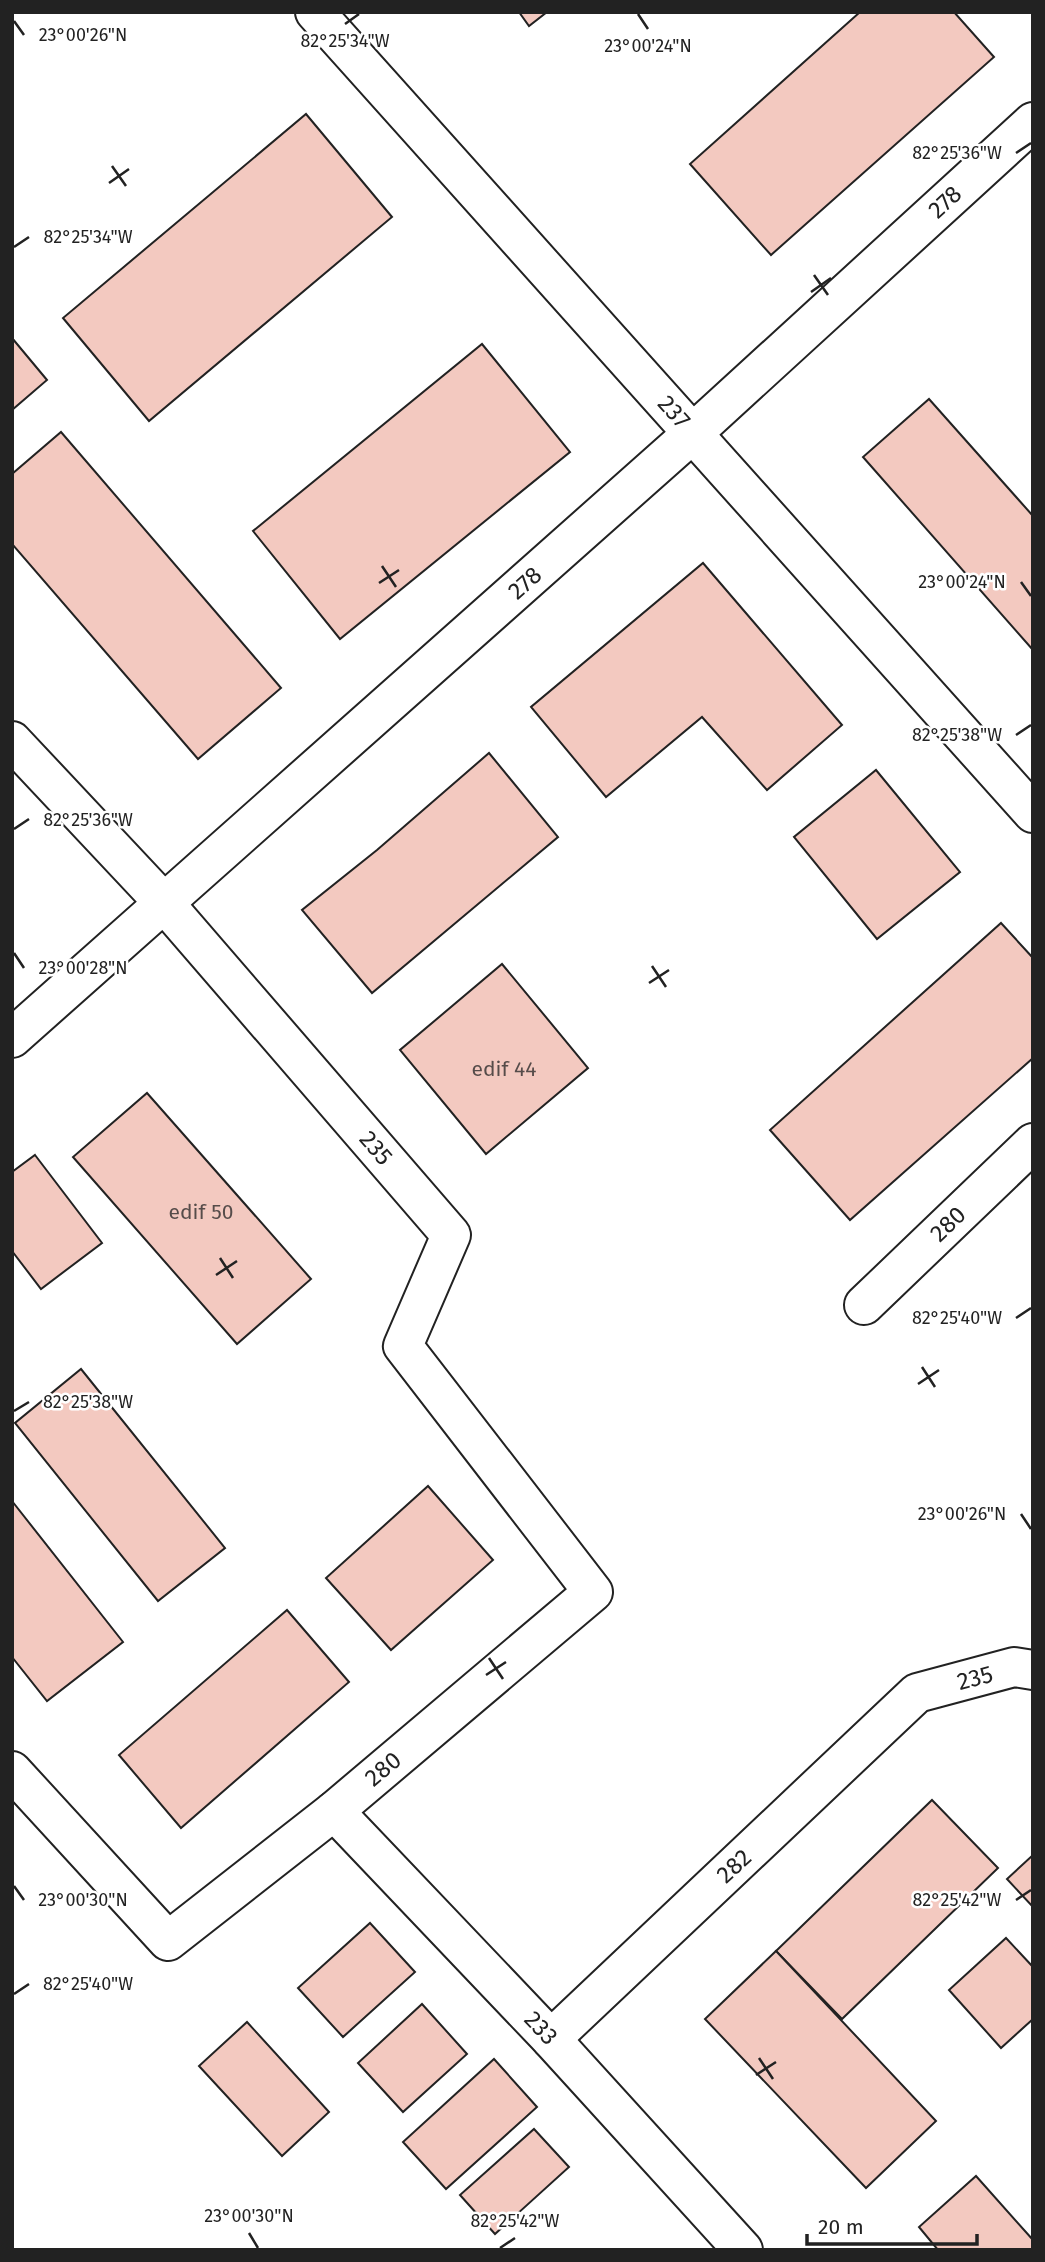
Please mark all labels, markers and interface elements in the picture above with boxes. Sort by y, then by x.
text: 23°00'26"N [39,24,127,46]
text: 82°25'34"W [300,30,390,52]
text: 23°00'24"N [604,35,692,57]
text: 82°25'36"W [912,142,1002,164]
street label: 278 [923,180,967,224]
text: 82°25'34"W [43,226,133,248]
street label: 237 [652,390,696,434]
street label: 278 [503,561,547,605]
text: 23°00'24"N [918,571,1006,593]
text: 82°25'38"W [912,724,1002,746]
text: 82°25'36"W [43,809,133,831]
text: 23°00'28"N [38,957,128,979]
house number: edif 44 [472,1056,536,1082]
street label: 235 [354,1125,398,1171]
house number: edif 50 [169,1199,233,1225]
street label: 280 [924,1201,972,1247]
text: 82°25'40"W [912,1307,1002,1329]
text: 82°25'38"W [43,1391,133,1413]
text: 23°00'26"N [918,1503,1006,1525]
street label: 235 [954,1660,996,1696]
street label: 280 [359,1746,407,1792]
street label: 282 [711,1843,757,1889]
text: 23°00'30"N [38,1889,128,1911]
text: 82°25'42"W [913,1889,1002,1911]
text: 82°25'40"W [43,1973,133,1995]
street label: 233 [519,2005,563,2051]
scale bar [807,2202,977,2246]
text: 23°00'30"N [204,2205,294,2227]
text: 82°25'42"W [471,2210,560,2232]
text: 20 m [818,2214,864,2240]

